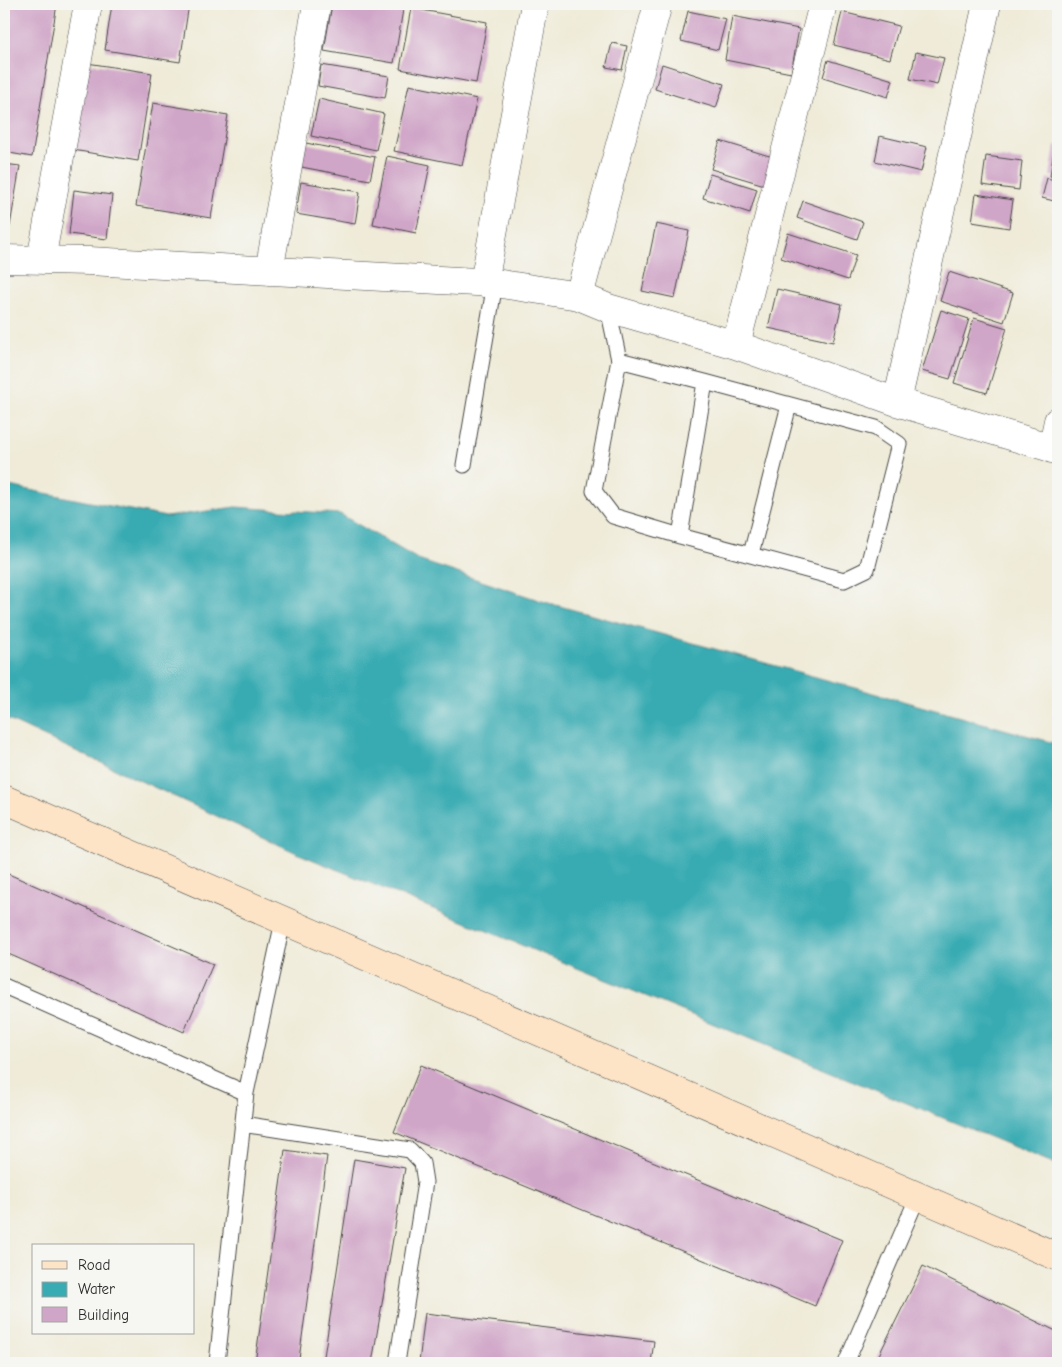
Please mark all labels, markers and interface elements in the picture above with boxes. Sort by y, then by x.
legend [32,1244,195,1334]
text: Road [78,1256,110,1274]
text: Water [78,1280,115,1298]
text: Building [78,1306,129,1324]

